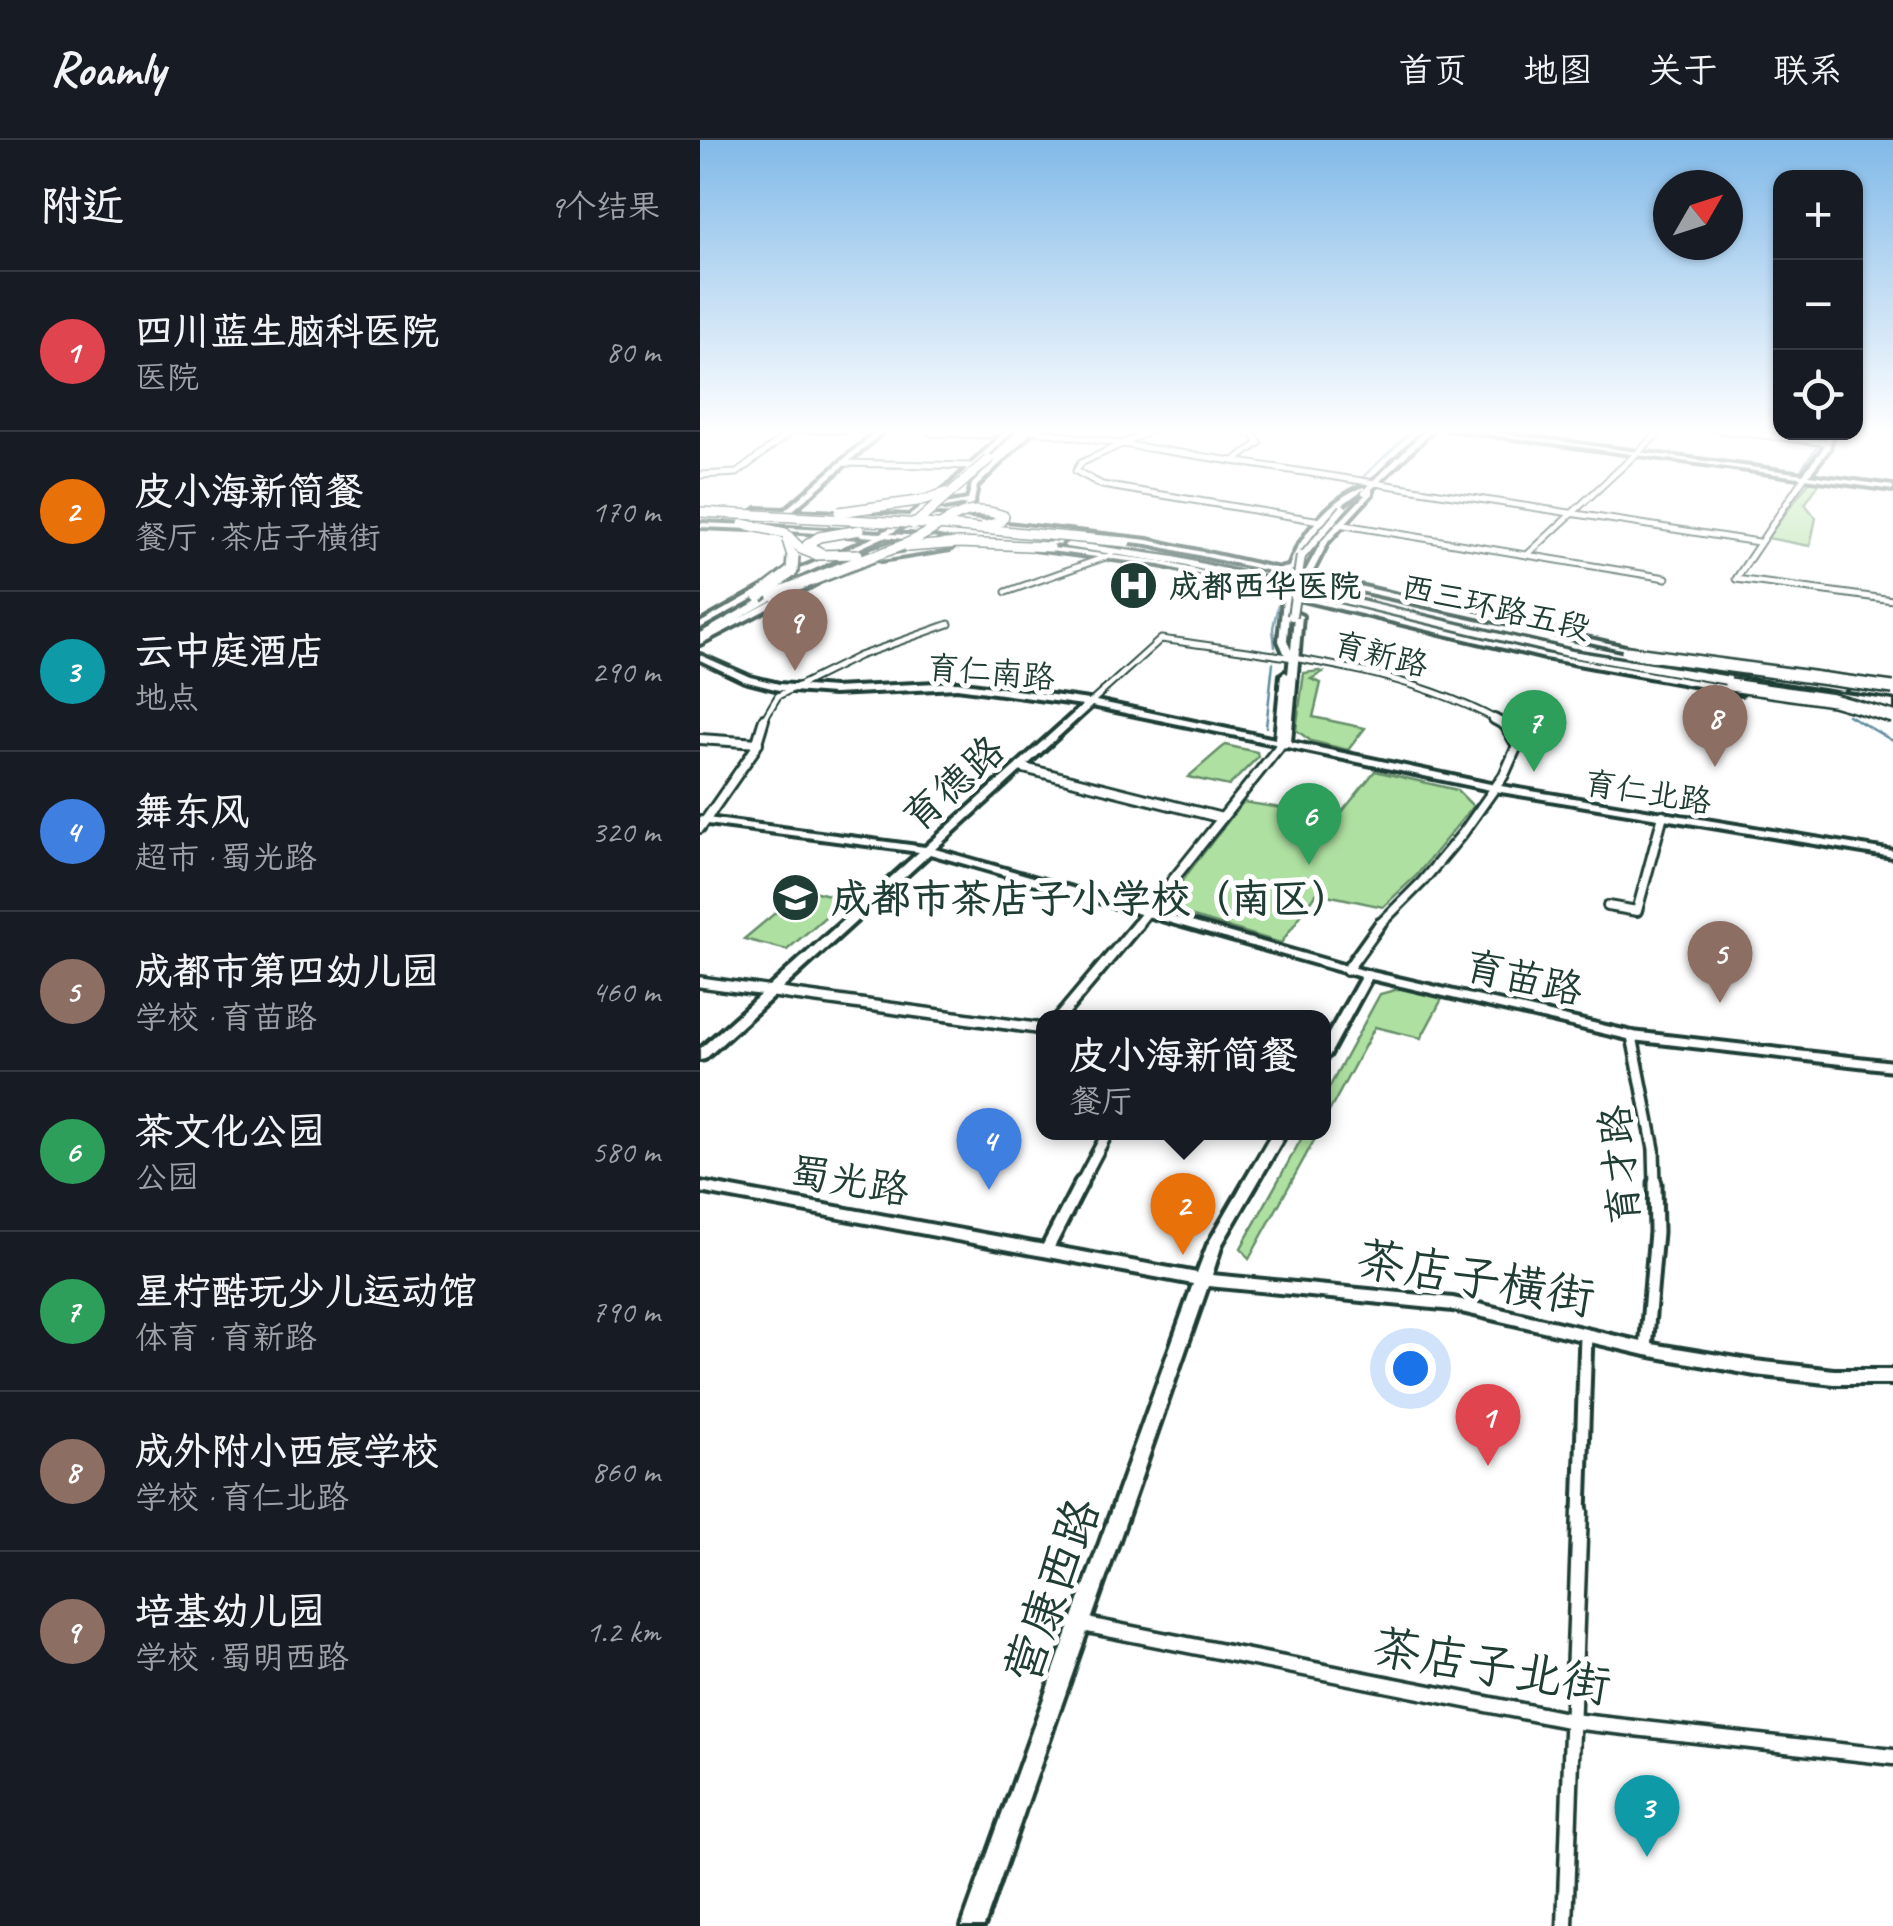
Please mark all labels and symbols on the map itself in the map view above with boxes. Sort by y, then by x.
north arrow [1653,170,1743,260]
hospital icon: 成都西华医院 [1108,560,1160,612]
place label: 成都西华医院 [1169,566,1361,607]
street label: 西三环路五段 [1398,566,1594,649]
pin: 9 [762,588,828,671]
street label: 育新路 [1329,623,1432,686]
street label: 育仁南路 [925,646,1057,698]
pin: 8 [1682,684,1748,767]
pin: 7 [1502,690,1566,772]
street label: 育德路 [892,725,1015,842]
street label: 育仁北路 [1581,762,1714,823]
pin: 6 [1276,782,1342,865]
school or university icon: 成都市茶店子小学校（南区） [770,872,822,924]
place label: 成都市茶店子小学校（南区） [831,874,1351,924]
pin: 5 [1688,920,1752,1003]
street label: 育苗路 [1460,940,1588,1016]
street label: 育才路 [1590,1103,1650,1227]
pin: 4 [956,1108,1022,1190]
street label: 蜀光路 [786,1146,913,1216]
pin: 2 [1150,1172,1216,1255]
street label: 茶店子横街 [1352,1228,1599,1328]
your location [1385,1343,1436,1394]
pin: 1 [1456,1384,1520,1466]
street label: 营康西路 [991,1490,1113,1691]
street label: 茶店子北街 [1368,1616,1615,1716]
pin: 3 [1614,1774,1680,1857]

